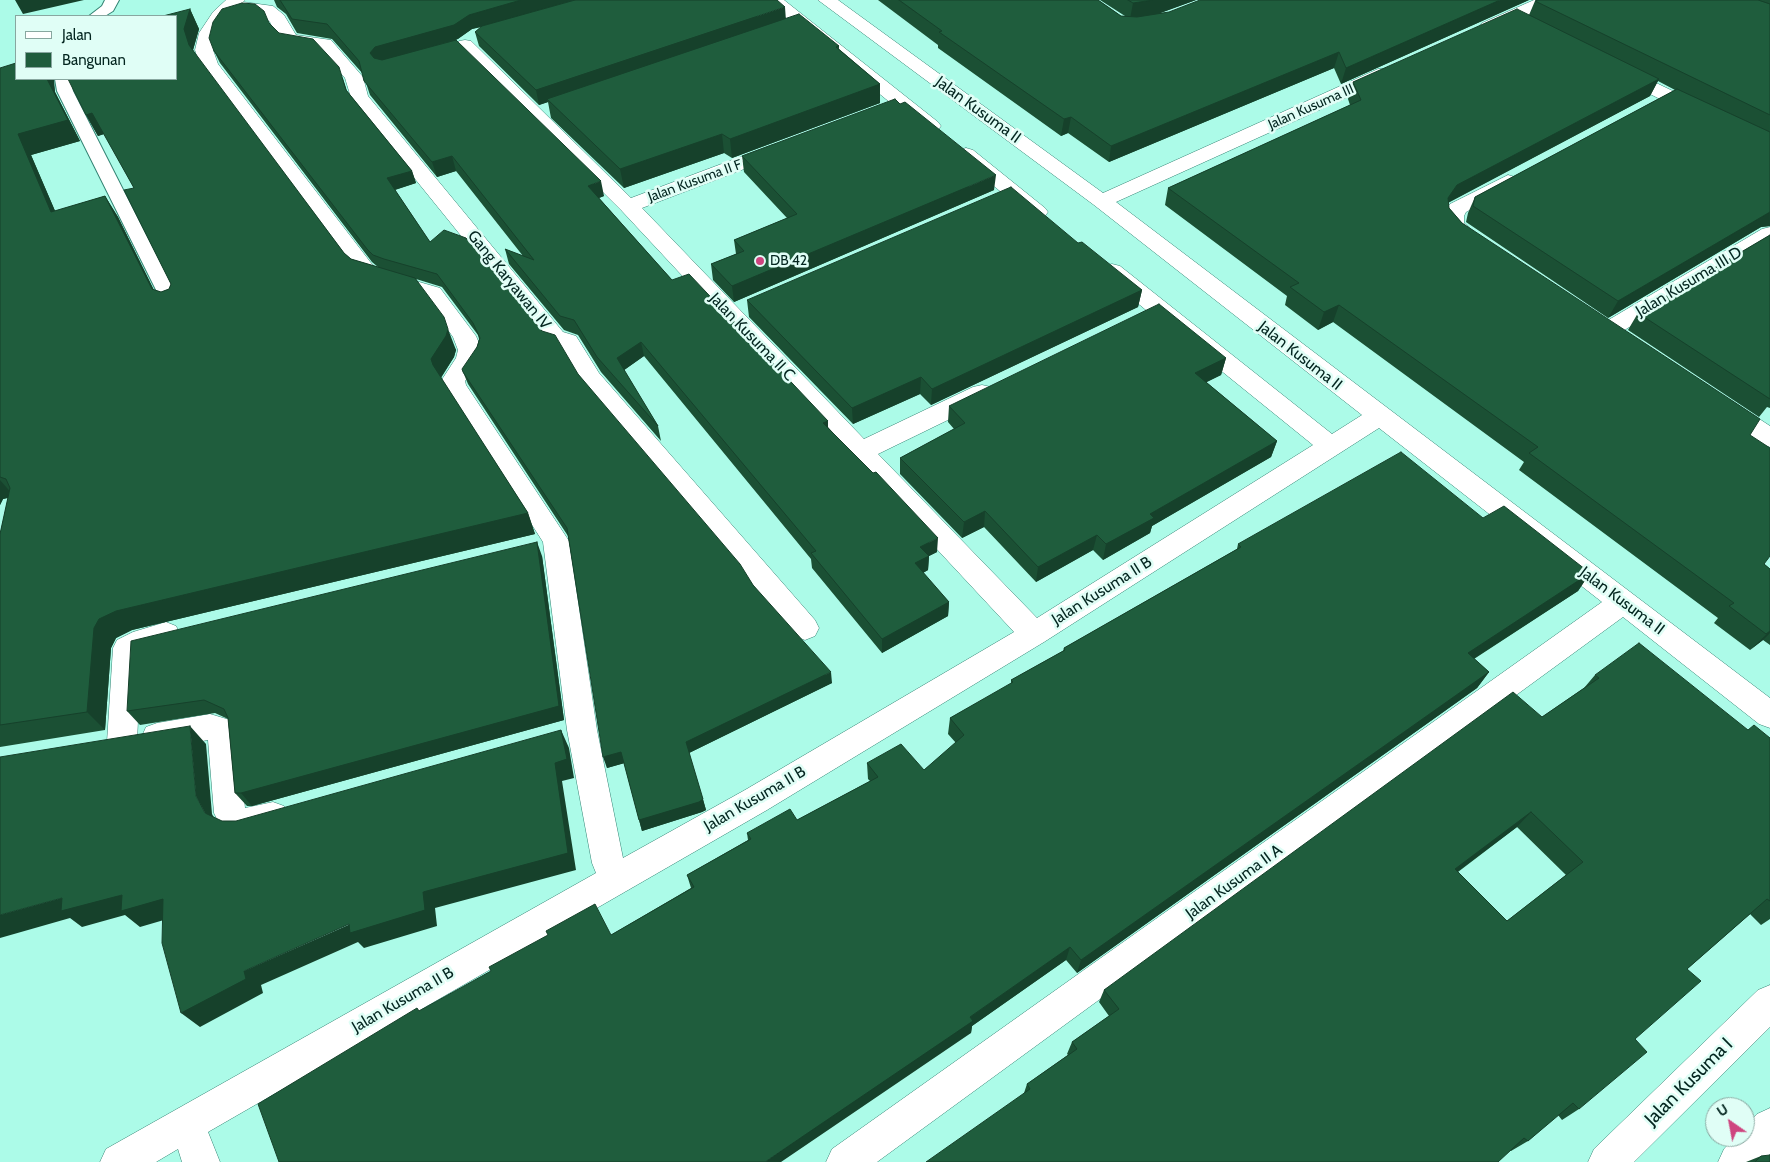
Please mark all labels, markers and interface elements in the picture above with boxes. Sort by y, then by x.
legend [15,15,178,80]
text: Jalan [62,26,92,44]
text: Bangunan [62,51,126,69]
street label: Jalan Kusuma II [931,73,1025,147]
street label: Jalan Kusuma III [1266,81,1356,133]
street label: Jalan Kusuma II F [646,156,744,206]
street label: Gang Karyawan IV [463,227,555,333]
street label: Jalan Kusuma III D [1632,243,1746,321]
place label: DB 42 [770,253,807,269]
marker: DB 42 [754,255,766,267]
street label: Jalan Kusuma II C [705,289,799,385]
street label: Jalan Kusuma II [1254,317,1346,395]
street label: Jalan Kusuma II B [1048,553,1156,629]
street label: Jalan Kusuma II [1576,563,1668,639]
street label: Jalan Kusuma II B [701,762,809,836]
street label: Jalan Kusuma II A [1182,841,1286,923]
street label: Jalan Kusuma II B [349,963,457,1037]
street label: Jalan Kusuma I [1640,1033,1738,1131]
north arrow [1705,1097,1755,1147]
text: U [1713,1100,1731,1121]

